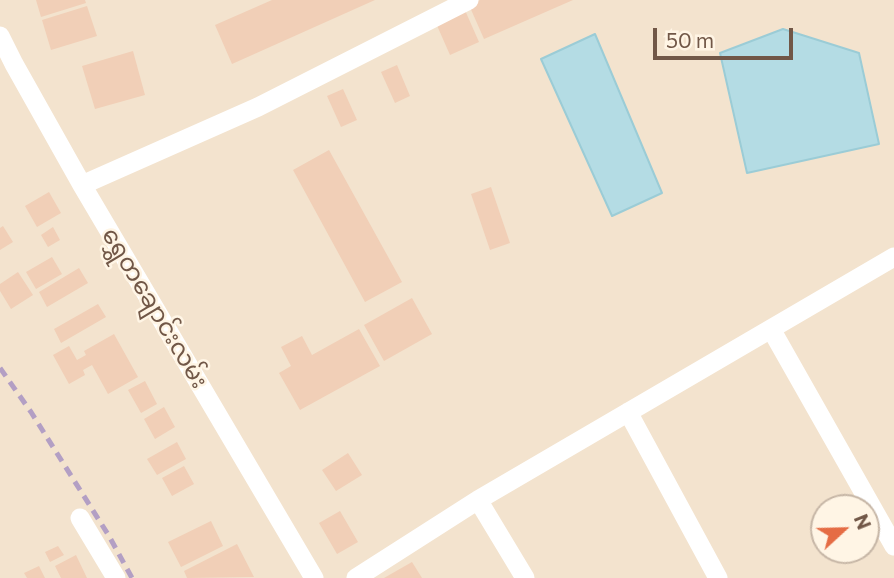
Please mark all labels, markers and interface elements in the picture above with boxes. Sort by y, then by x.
scale bar [656,14,796,58]
text: 50 m [666,27,714,52]
street label: ရွှေတချောင်းလမ်း [96,223,214,393]
north arrow [810,494,880,564]
text: N [850,511,876,533]

